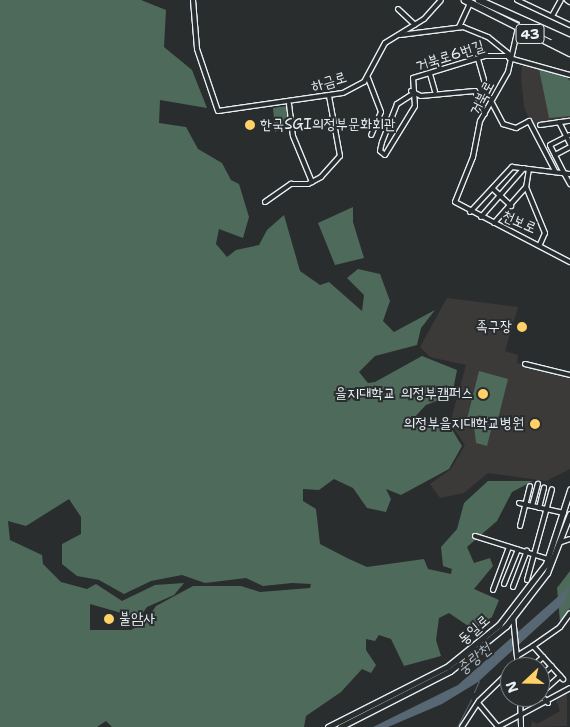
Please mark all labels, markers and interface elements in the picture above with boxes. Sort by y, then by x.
road number: 43 [515,22,545,46]
street label: 거북로6번길 [413,37,487,75]
street label: 하금로 [309,68,349,96]
street label: 거북로 [466,78,498,118]
place label: 한국SGI의정부문화회관 [260,116,396,134]
marker: 한국SGI의정부문화회관 [244,119,256,131]
street label: 천보로 [499,206,539,238]
place label: 족구장 [476,318,512,336]
marker: 족구장 [516,321,528,333]
place label: 을지대학교 의정부캠퍼스 [335,385,473,403]
marker: 을지대학교 의정부캠퍼스 [477,388,489,400]
place label: 의정부을지대학교병원 [403,415,524,433]
marker: 의정부을지대학교병원 [528,417,542,431]
place label: 불암사 [119,610,155,628]
street label: 동일로 [454,611,494,649]
marker: 불암사 [103,613,115,625]
water label: 중랑천 [453,639,495,679]
north arrow [500,657,550,707]
text: N [502,679,522,695]

